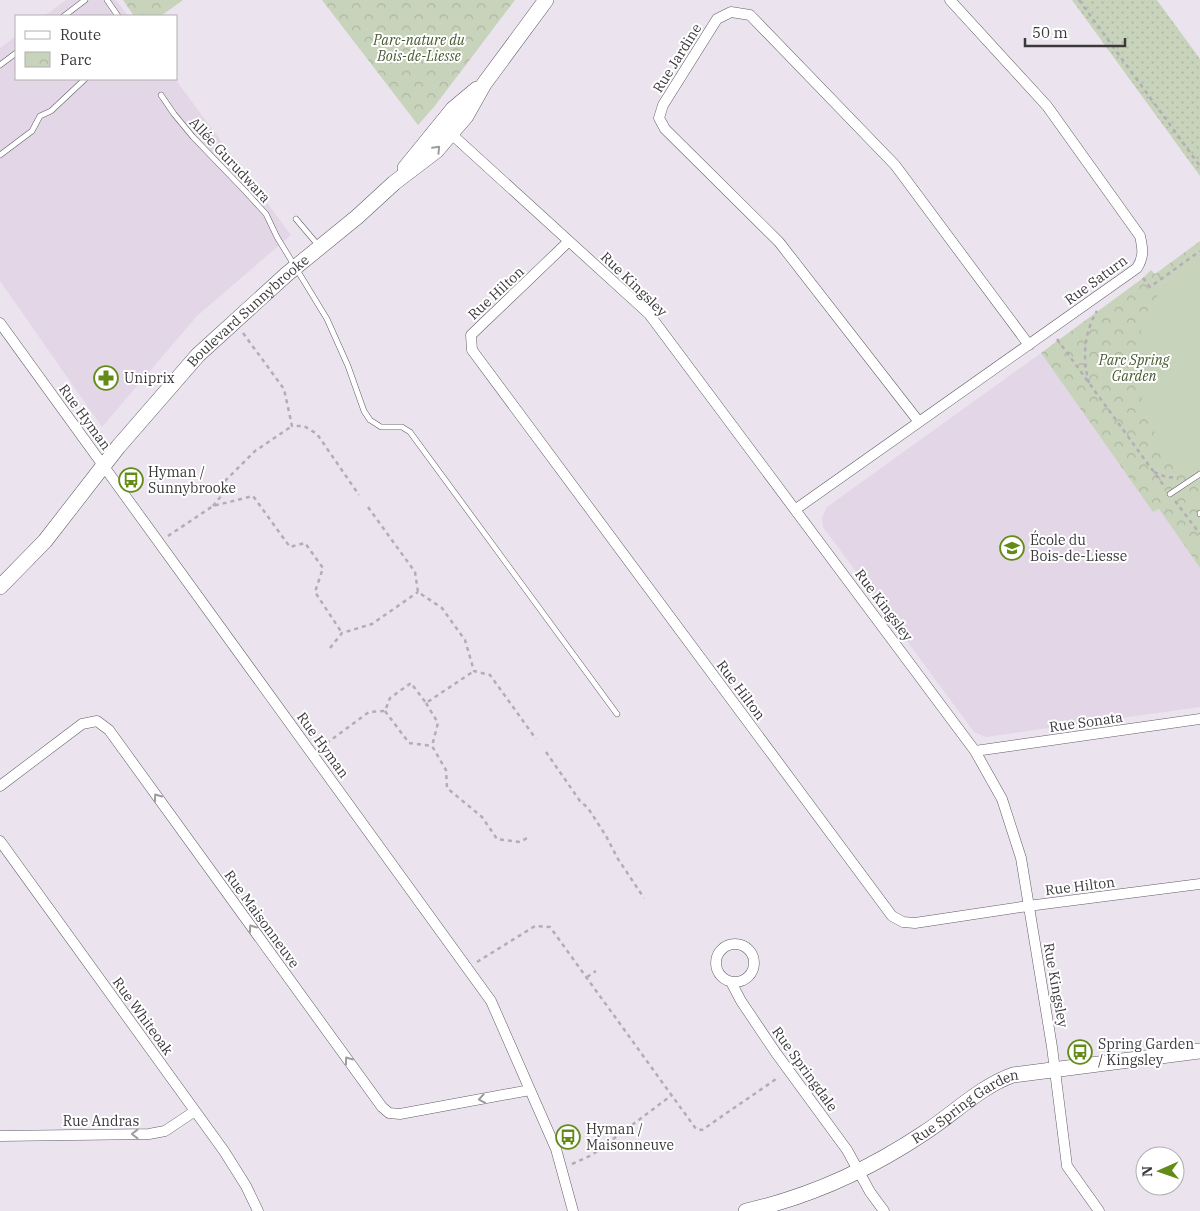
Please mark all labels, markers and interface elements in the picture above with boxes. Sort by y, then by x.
legend [15,15,178,80]
scale bar [1025,15,1125,47]
street label: Rue Jardine [649,20,705,96]
text: 50 m [1032,23,1068,42]
text: Route [60,25,101,44]
park label: Parc-nature du Bois-de-Liesse [372,31,465,65]
text: Parc [60,50,92,69]
street label: Allée Gurudwara [186,113,275,207]
one-way arrow [431,146,440,155]
street label: Rue Kingsley [597,248,671,321]
street label: Boulevard Sunnybrooke [183,251,313,370]
street label: Rue Saturn [1061,251,1131,309]
street label: Rue Hilton [464,262,528,324]
park label: Parc Spring Garden [1098,351,1170,385]
pharmacy icon: Uniprix [93,365,119,391]
place label: Uniprix [124,369,175,387]
street label: Rue Hyman [55,380,115,454]
place label: Hyman / Sunnybrooke [148,463,236,497]
bus stop icon: Hyman / Sunnybrooke [118,467,144,493]
place label: École du Bois-de-Liesse [1030,530,1127,565]
school or university icon: École du Bois-de-Liesse [999,535,1025,561]
street label: Rue Kingsley [851,565,917,645]
street label: Rue Hilton [713,657,769,723]
street label: Rue Hyman [293,708,353,782]
street label: Rue Sonata [1048,708,1124,736]
one-way arrow [154,793,163,802]
street label: Rue Maisonneuve [220,867,304,971]
street label: Rue Hilton [1044,873,1116,899]
one-way arrow [249,924,258,934]
street label: Rue Kingsley [1040,941,1072,1029]
street label: Rue Whiteoak [109,974,178,1059]
street label: Rue Springdale [768,1023,842,1115]
place label: Spring Garden / Kingsley [1098,1035,1194,1069]
bus stop icon: Spring Garden / Kingsley [1067,1039,1093,1065]
one-way arrow [345,1057,353,1066]
street label: Rue Spring Garden [908,1065,1020,1148]
one-way arrow [478,1093,487,1104]
street label: Rue Andras [63,1112,139,1130]
place label: Hyman / Maisonneuve [586,1120,674,1154]
bus stop icon: Hyman / Maisonneuve [555,1124,581,1150]
one-way arrow [131,1129,139,1139]
north arrow [1135,1146,1185,1196]
text: N [1138,1166,1156,1177]

